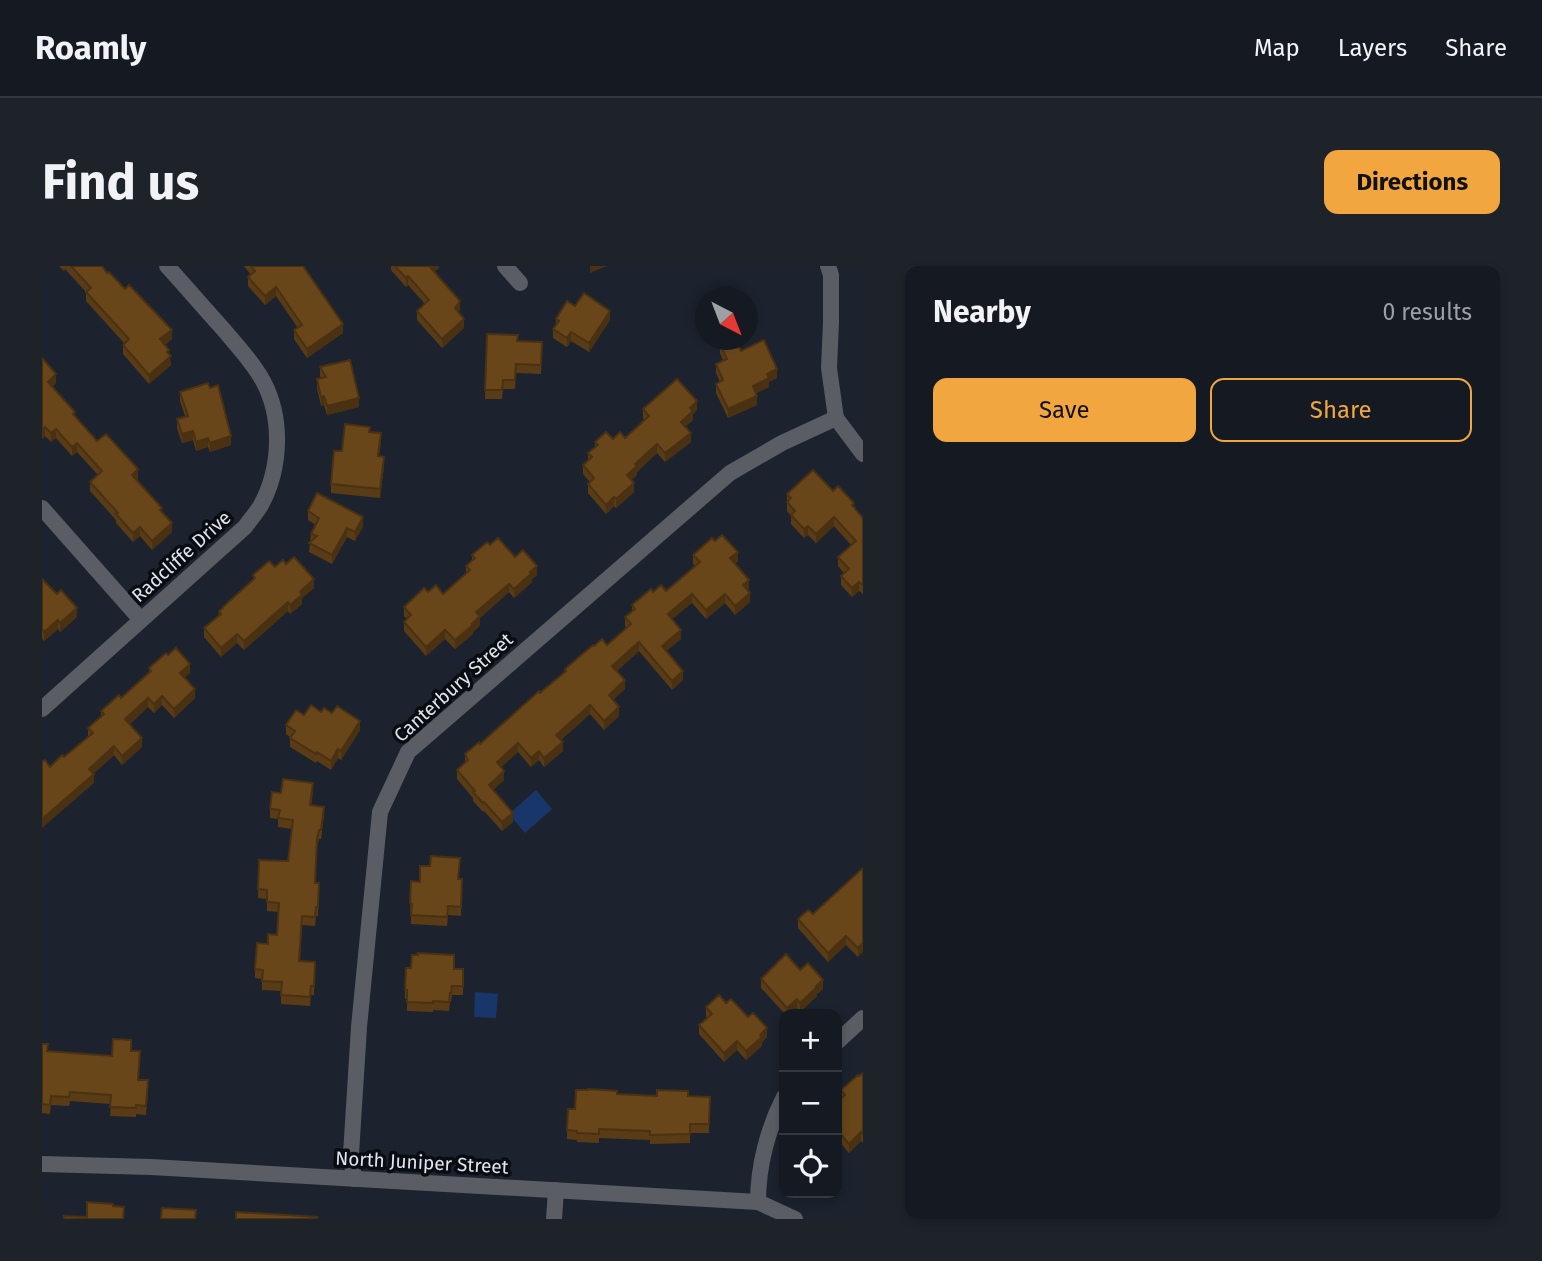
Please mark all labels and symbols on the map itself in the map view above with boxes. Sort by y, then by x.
north arrow [695,287,758,350]
street label: Radcliffe Drive [127,506,236,607]
street label: Canterbury Street [389,628,518,747]
street label: North Juniper Street [335,1146,509,1179]

